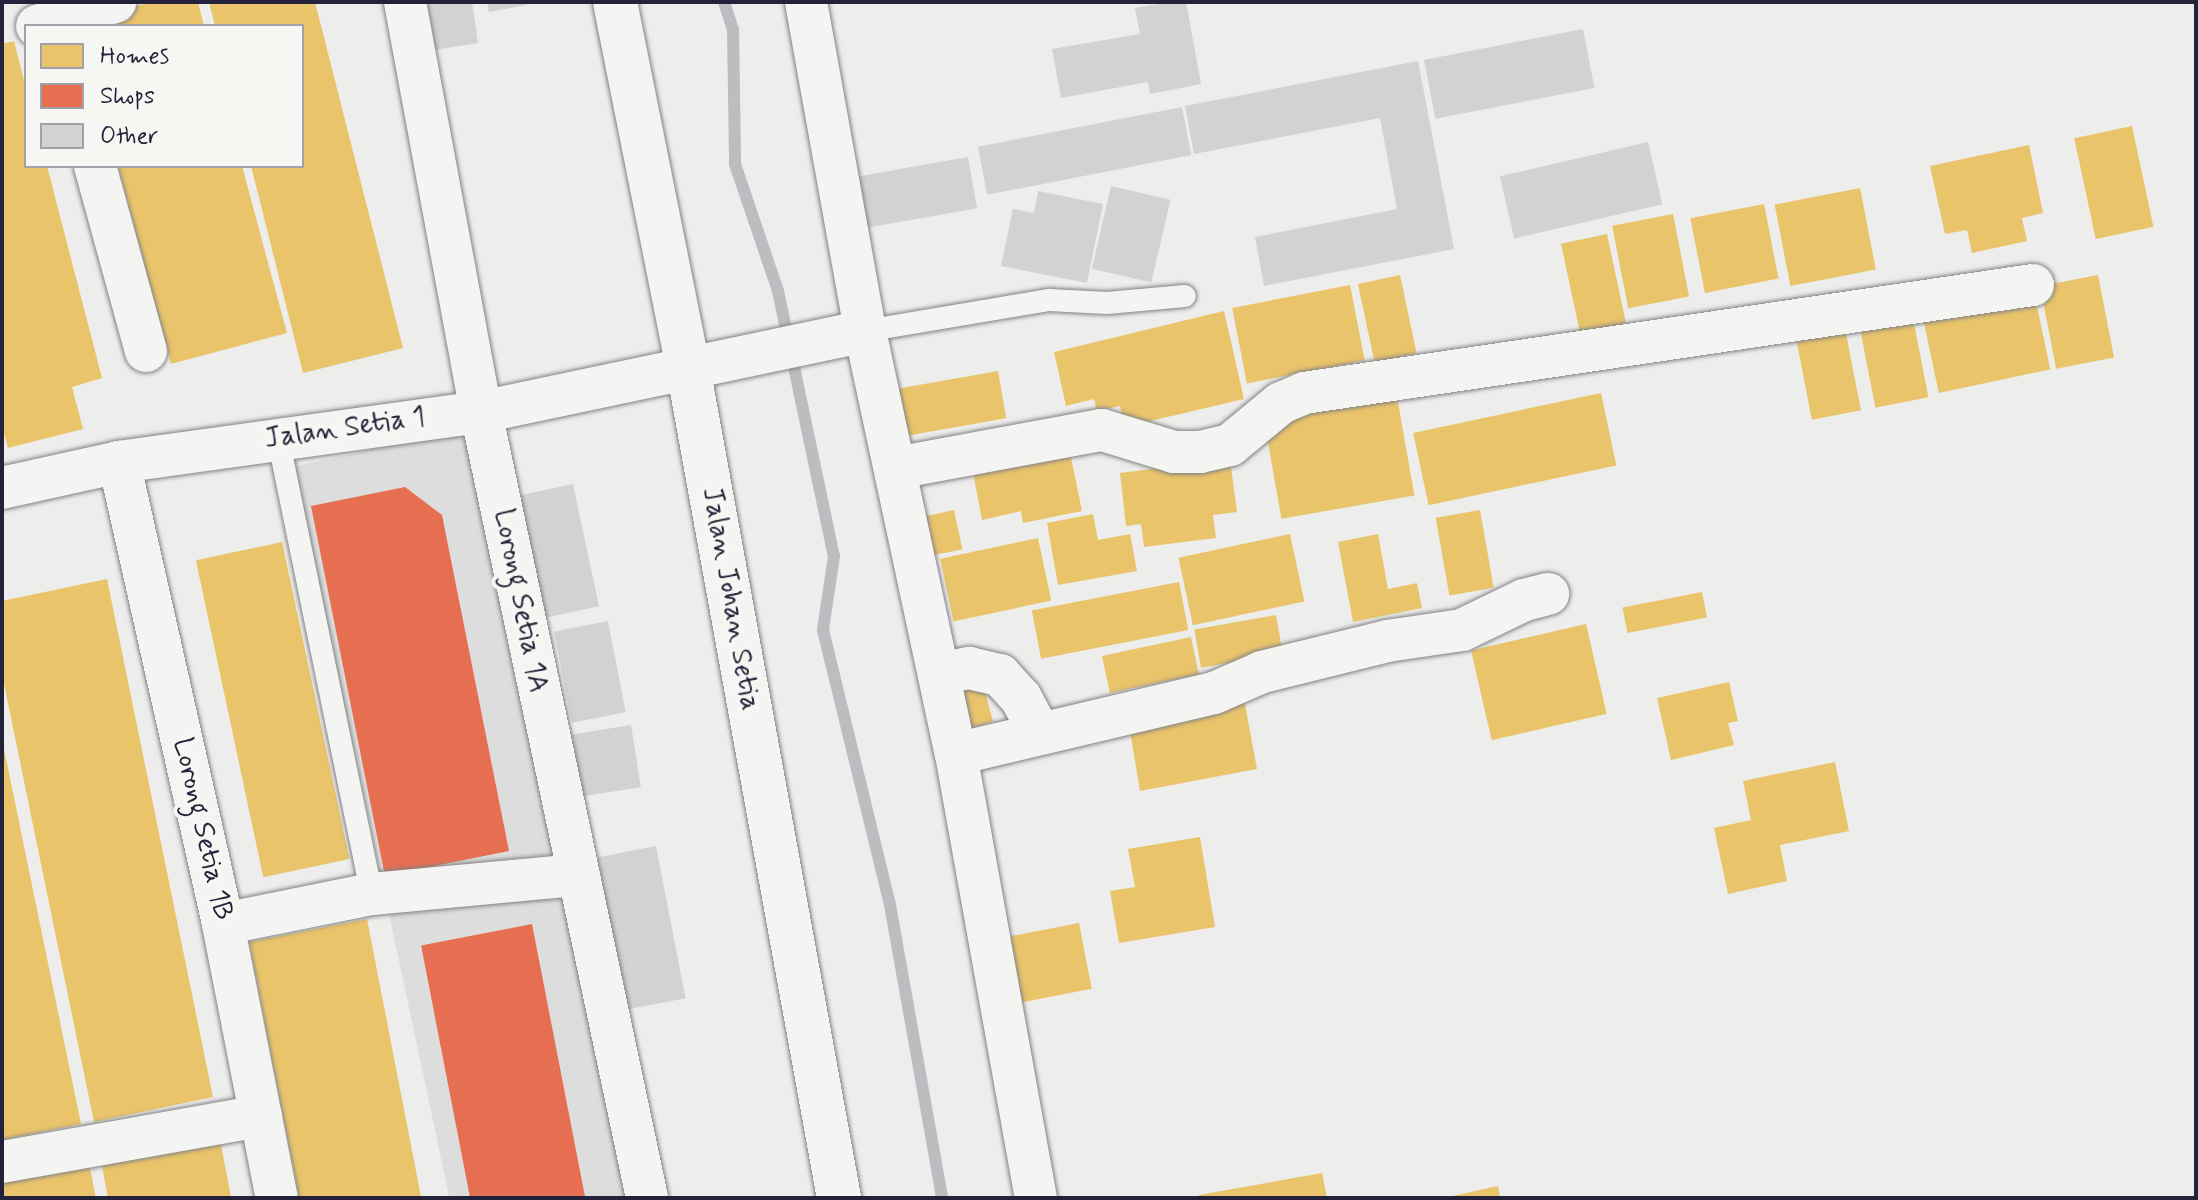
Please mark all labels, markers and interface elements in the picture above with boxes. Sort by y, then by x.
legend [24,24,304,168]
text: Homes [100,41,169,72]
text: Shops [100,81,155,112]
text: Other [100,121,158,152]
street label: Jalan Setia 1 [262,401,428,457]
street label: Jalan Johan Setia [694,485,766,713]
street label: Lorong Setia 1A [486,506,554,696]
street label: Lorong Setia 1B [165,735,239,923]

